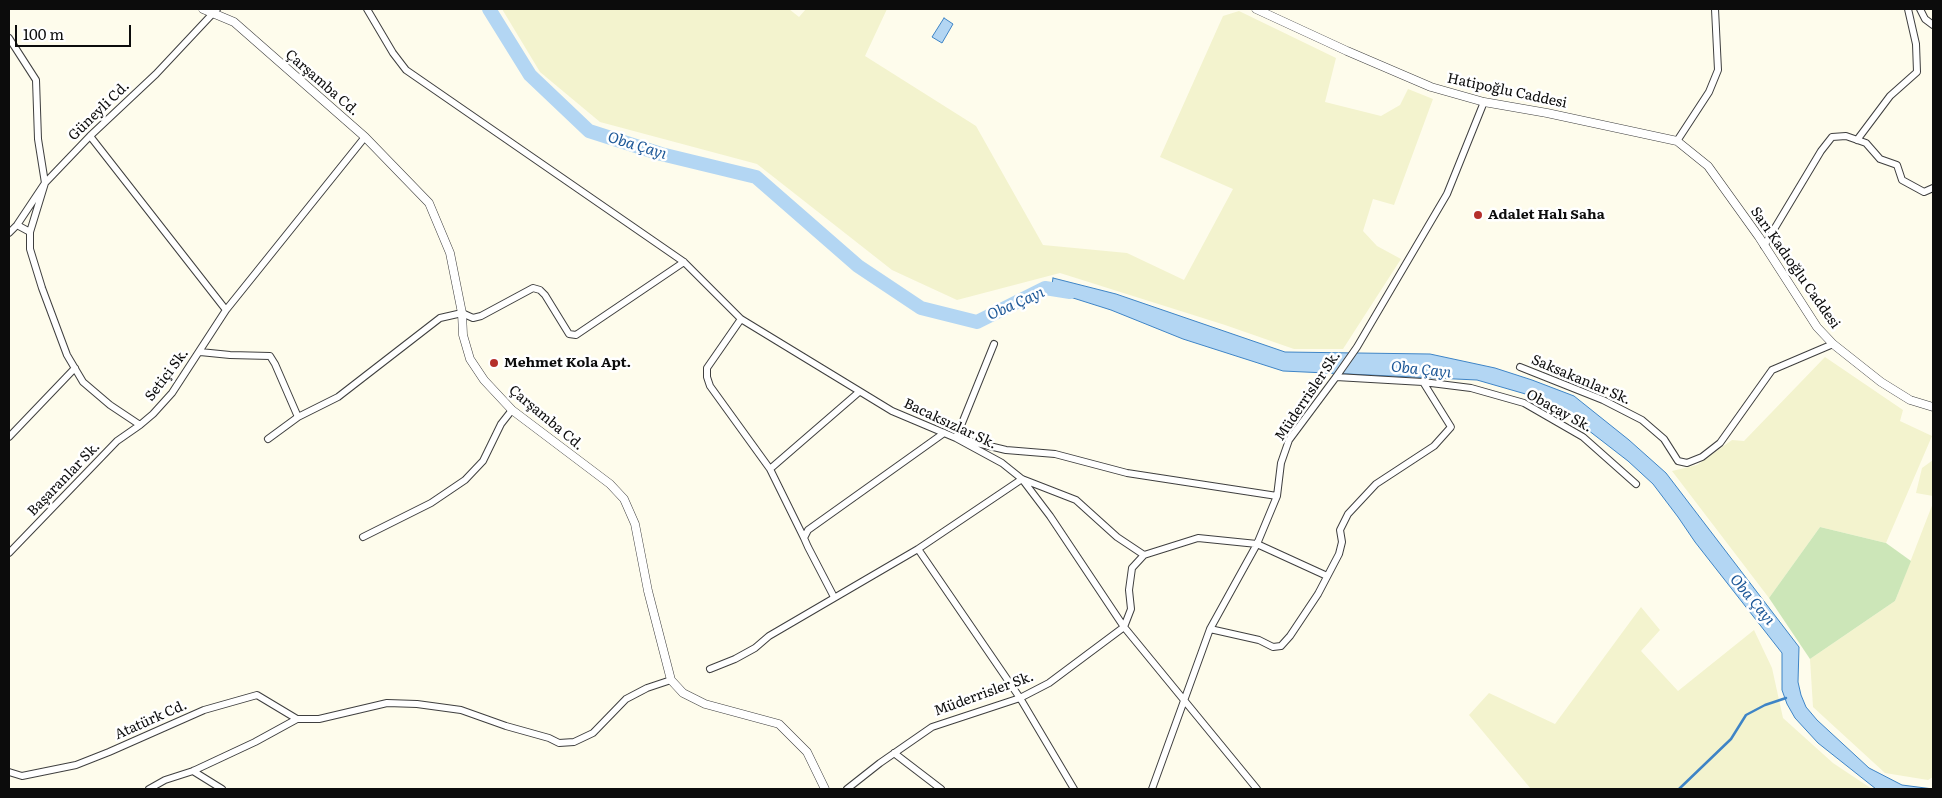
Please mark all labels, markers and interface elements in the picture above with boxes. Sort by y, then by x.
scale bar [18,15,134,47]
text: 100 m [23,22,64,45]
street label: Çarşamba Cd. [282,46,362,120]
street label: Hatipoğlu Caddesi [1446,70,1568,112]
street label: Güneyli Cd. [65,78,133,144]
water label: Oba Çayı [605,129,669,163]
street label: Sarı Kadıoğlu Caddesi [1747,204,1843,332]
place label: Adalet Halı Saha [1488,207,1605,223]
marker: Adalet Halı Saha [1472,209,1484,221]
water label: Oba Çayı [985,283,1047,325]
street label: Setiçi Sk. [142,345,192,405]
street label: Müderrisler Sk. [1272,348,1344,444]
street label: Saksakanlar Sk. [1529,351,1633,409]
place label: Mehmet Kola Apt. [504,355,631,371]
marker: Mehmet Kola Apt. [488,357,500,369]
water label: Oba Çayı [1390,358,1452,382]
street label: Çarşamba Cd. [505,382,587,454]
street label: Obaçay Sk. [1523,386,1595,436]
street label: Bacaksızlar Sk. [901,395,999,453]
street label: Başaranlar Sk. [24,438,104,520]
water label: Oba Çayı [1726,571,1778,629]
street label: Müderrisler Sk. [932,668,1036,720]
street label: Atatürk Cd. [112,697,190,743]

